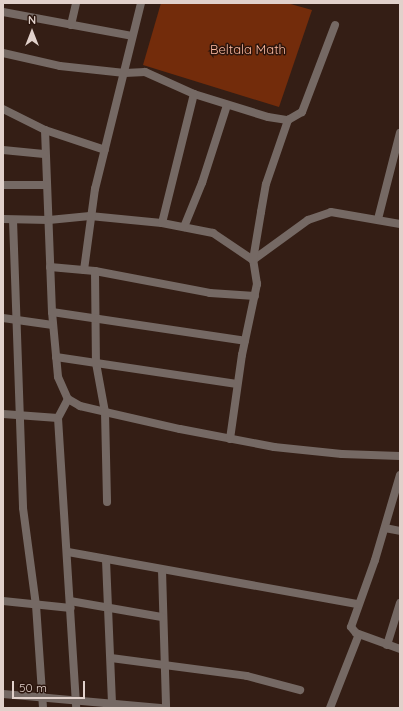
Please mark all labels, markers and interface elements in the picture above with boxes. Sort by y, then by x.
north arrow [12,12,52,52]
text: N [28,13,36,27]
park label: Beltala Math [210,41,286,57]
scale bar [14,673,87,699]
text: 50 m [19,680,47,695]

